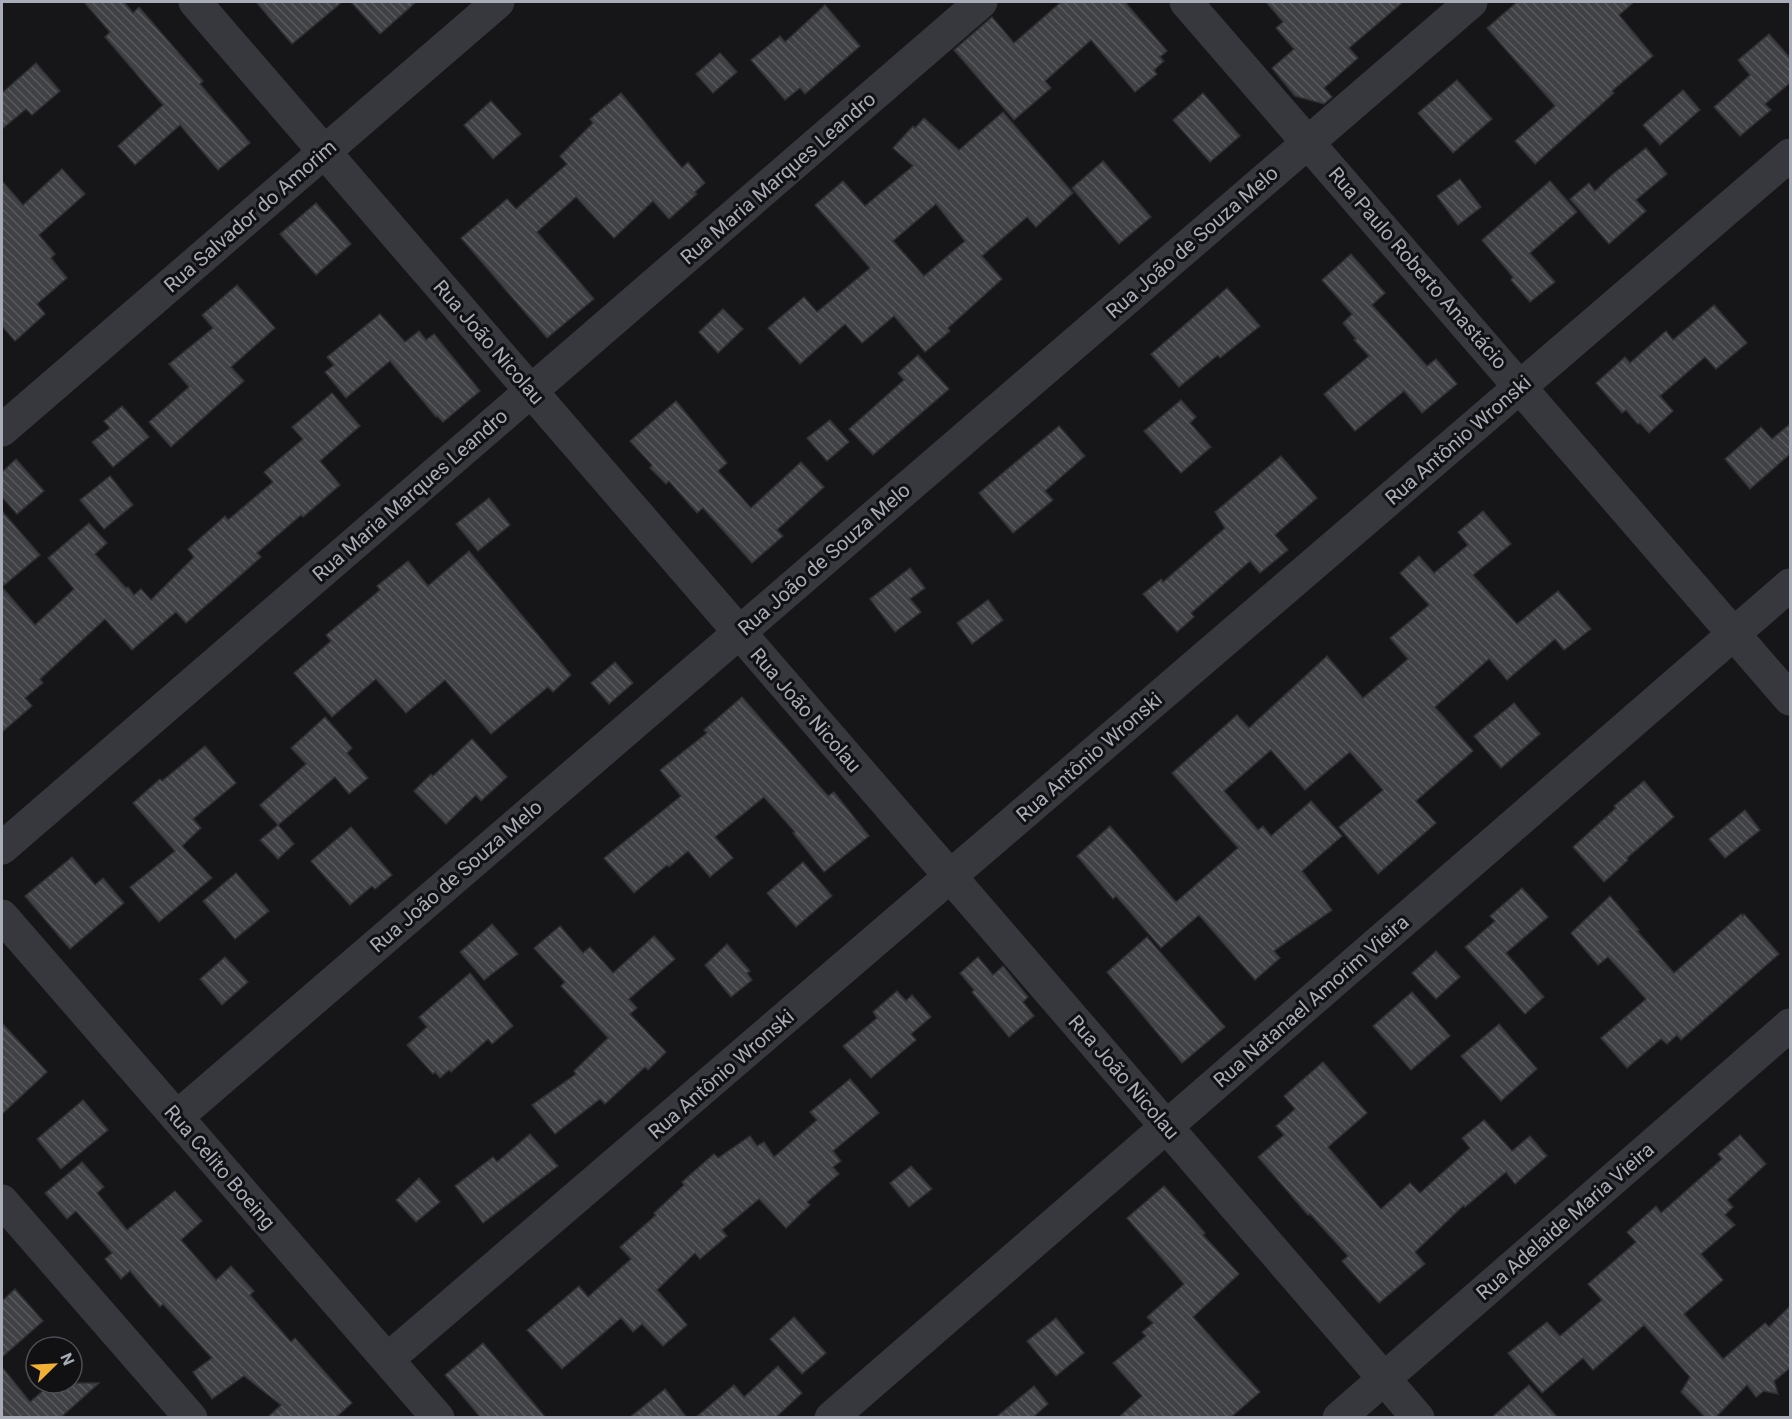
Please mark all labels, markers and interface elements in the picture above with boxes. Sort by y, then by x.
street label: Rua Maria Marques Leandro [675,87,881,269]
street label: Rua Salvador do Amorim [159,135,341,297]
street label: Rua João de Souza Melo [1101,161,1283,323]
street label: Rua Paulo Roberto Anastácio [1324,162,1512,374]
street label: Rua João Nicolau [429,275,549,409]
street label: Rua Antônio Wronski [1380,370,1536,510]
street label: Rua Maria Marques Leandro [307,404,513,586]
street label: Rua João de Souza Melo [733,478,915,640]
street label: Rua João Nicolau [746,643,866,777]
street label: Rua Antônio Wronski [1011,687,1167,827]
street label: Rua João de Souza Melo [365,795,547,957]
street label: Rua Natanael Amorim Vieira [1209,910,1413,1092]
street label: Rua Antônio Wronski [643,1004,799,1144]
street label: Rua João Nicolau [1064,1010,1184,1144]
street label: Rua Celito Boeing [159,1100,281,1234]
street label: Rua Adelaide Maria Vieira [1471,1137,1659,1305]
north arrow [24,1335,84,1395]
text: N [56,1350,78,1368]

